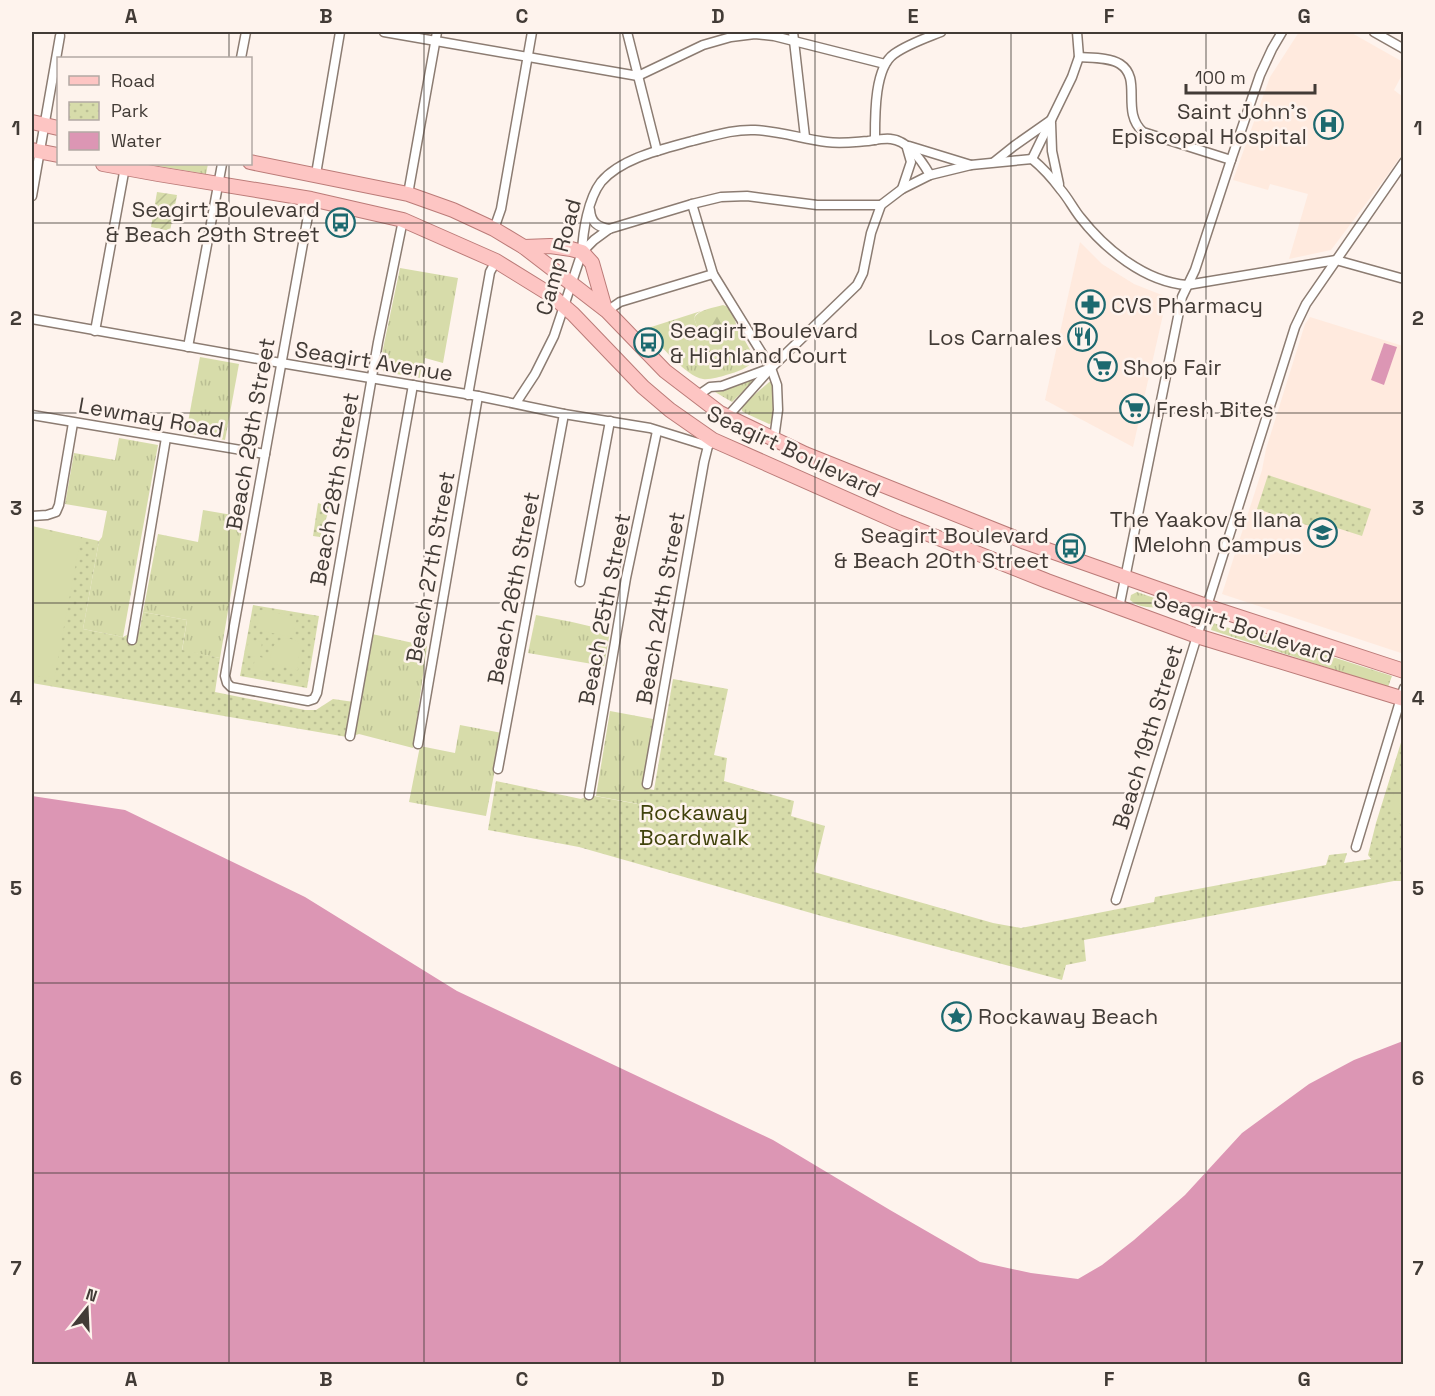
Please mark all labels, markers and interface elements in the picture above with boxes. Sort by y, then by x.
text: A [125,3,138,29]
text: B [319,3,333,29]
text: C [516,3,529,29]
text: D [711,3,725,29]
text: E [907,3,919,29]
text: F [1104,3,1115,29]
text: G [1297,3,1311,29]
legend [57,57,252,165]
scale bar [1186,57,1315,95]
text: 100 m [1195,66,1246,89]
text: Road [111,69,155,92]
place label: Saint John's Episcopal Hospital [1112,97,1307,150]
text: Park [111,99,149,122]
hospital icon: Saint John's Episcopal Hospital [1312,108,1344,140]
text: 1 [11,115,21,141]
text: 1 [1413,115,1423,141]
text: Water [111,129,162,152]
place label: Seagirt Boulevard & Beach 29th Street [106,195,320,248]
street label: Camp Road [529,196,587,318]
bus stop icon: Seagirt Boulevard & Beach 29th Street [325,206,357,238]
pharmacy icon: CVS Pharmacy [1074,289,1106,321]
place label: CVS Pharmacy [1111,291,1263,319]
text: 2 [10,305,22,331]
text: 2 [1412,305,1424,331]
place label: Seagirt Boulevard & Highland Court [670,316,858,369]
restaurant icon: Los Carnales [1067,321,1099,353]
place label: Los Carnales [928,323,1062,351]
bus stop icon: Seagirt Boulevard & Highland Court [633,327,665,359]
street label: Beach 29th Street [219,335,281,533]
street label: Seagirt Avenue [293,335,455,387]
supermarket icon: Shop Fair [1086,351,1118,383]
place label: Shop Fair [1123,353,1221,381]
street label: Lewmay Road [76,390,226,444]
street label: Beach 28th Street [303,390,365,588]
supermarket icon: Fresh Bites [1119,393,1151,425]
place label: Fresh Bites [1156,395,1274,423]
street label: Seagirt Boulevard [703,399,885,503]
street label: Beach 27th Street [399,469,461,665]
street label: Beach 26th Street [481,489,545,687]
text: 3 [10,495,22,521]
text: 3 [1412,495,1424,521]
place label: The Yaakov & Ilana Melohn Campus [1110,505,1302,558]
street label: Beach 24th Street [629,510,691,706]
street label: Beach 25th Street [572,511,636,707]
school or university icon: The Yaakov & Ilana Melohn Campus [1307,516,1339,548]
place label: Seagirt Boulevard & Beach 20th Street [834,521,1049,574]
bus stop icon: Seagirt Boulevard & Beach 20th Street [1054,532,1086,564]
street label: Seagirt Boulevard [1150,585,1338,669]
street label: Beach 19th Street [1106,641,1188,833]
text: 4 [10,685,23,711]
text: 4 [1412,685,1425,711]
park label: Rockaway Boardwalk [639,798,749,851]
text: 5 [10,875,22,901]
text: 5 [1412,875,1424,901]
place icon: Rockaway Beach [941,1000,973,1032]
place label: Rockaway Beach [978,1002,1158,1030]
text: 6 [10,1065,22,1091]
text: 6 [1412,1065,1424,1091]
text: 7 [10,1255,22,1281]
text: 7 [1412,1255,1424,1281]
north arrow [57,1279,117,1339]
text: N [83,1284,100,1307]
text: A [125,1366,138,1392]
text: B [319,1366,333,1392]
text: C [516,1366,529,1392]
text: D [711,1366,725,1392]
text: E [907,1366,919,1392]
text: F [1104,1366,1115,1392]
text: G [1297,1366,1311,1392]

